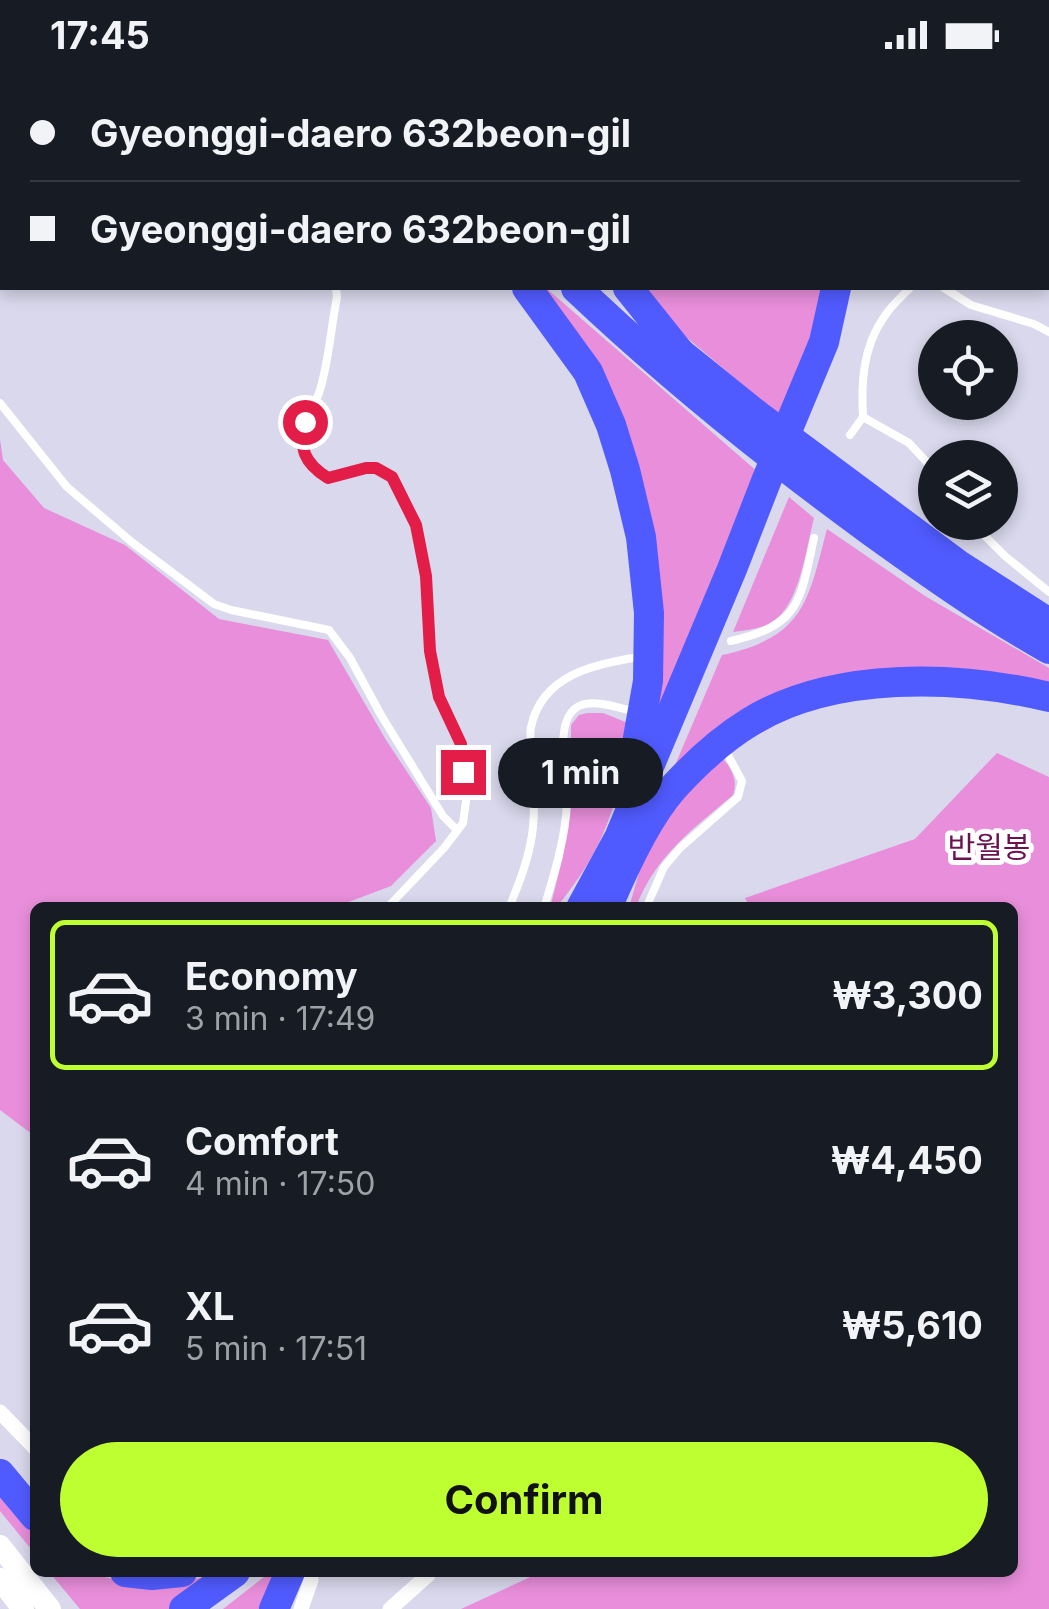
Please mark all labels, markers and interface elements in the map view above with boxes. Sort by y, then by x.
text: 17:45 [50,12,150,58]
text: Gyeonggi-daero 632beon-gil [90,110,631,156]
text: Gyeonggi-daero 632beon-gil [90,206,631,252]
map controls [918,320,1018,540]
button: locate [918,320,1018,420]
route start [283,400,328,445]
button: layers [918,440,1018,540]
callout: 1 min [498,737,663,807]
route end [441,750,486,795]
text: 1 min [541,753,620,792]
park label: 반월봉 [948,829,1030,865]
icon: car [65,950,155,1040]
text: Economy [185,953,358,999]
text: ₩3,300 [832,972,983,1018]
text: 3 min · 17:49 [185,999,375,1038]
icon: car [65,1115,155,1205]
text: Comfort [185,1118,339,1164]
text: ₩4,450 [831,1137,983,1183]
text: 4 min · 17:50 [185,1164,375,1203]
icon: car [65,1280,155,1370]
text: XL [185,1283,235,1329]
text: ₩5,610 [842,1302,983,1348]
text: 5 min · 17:51 [185,1329,367,1368]
button: Confirm [60,1442,988,1557]

